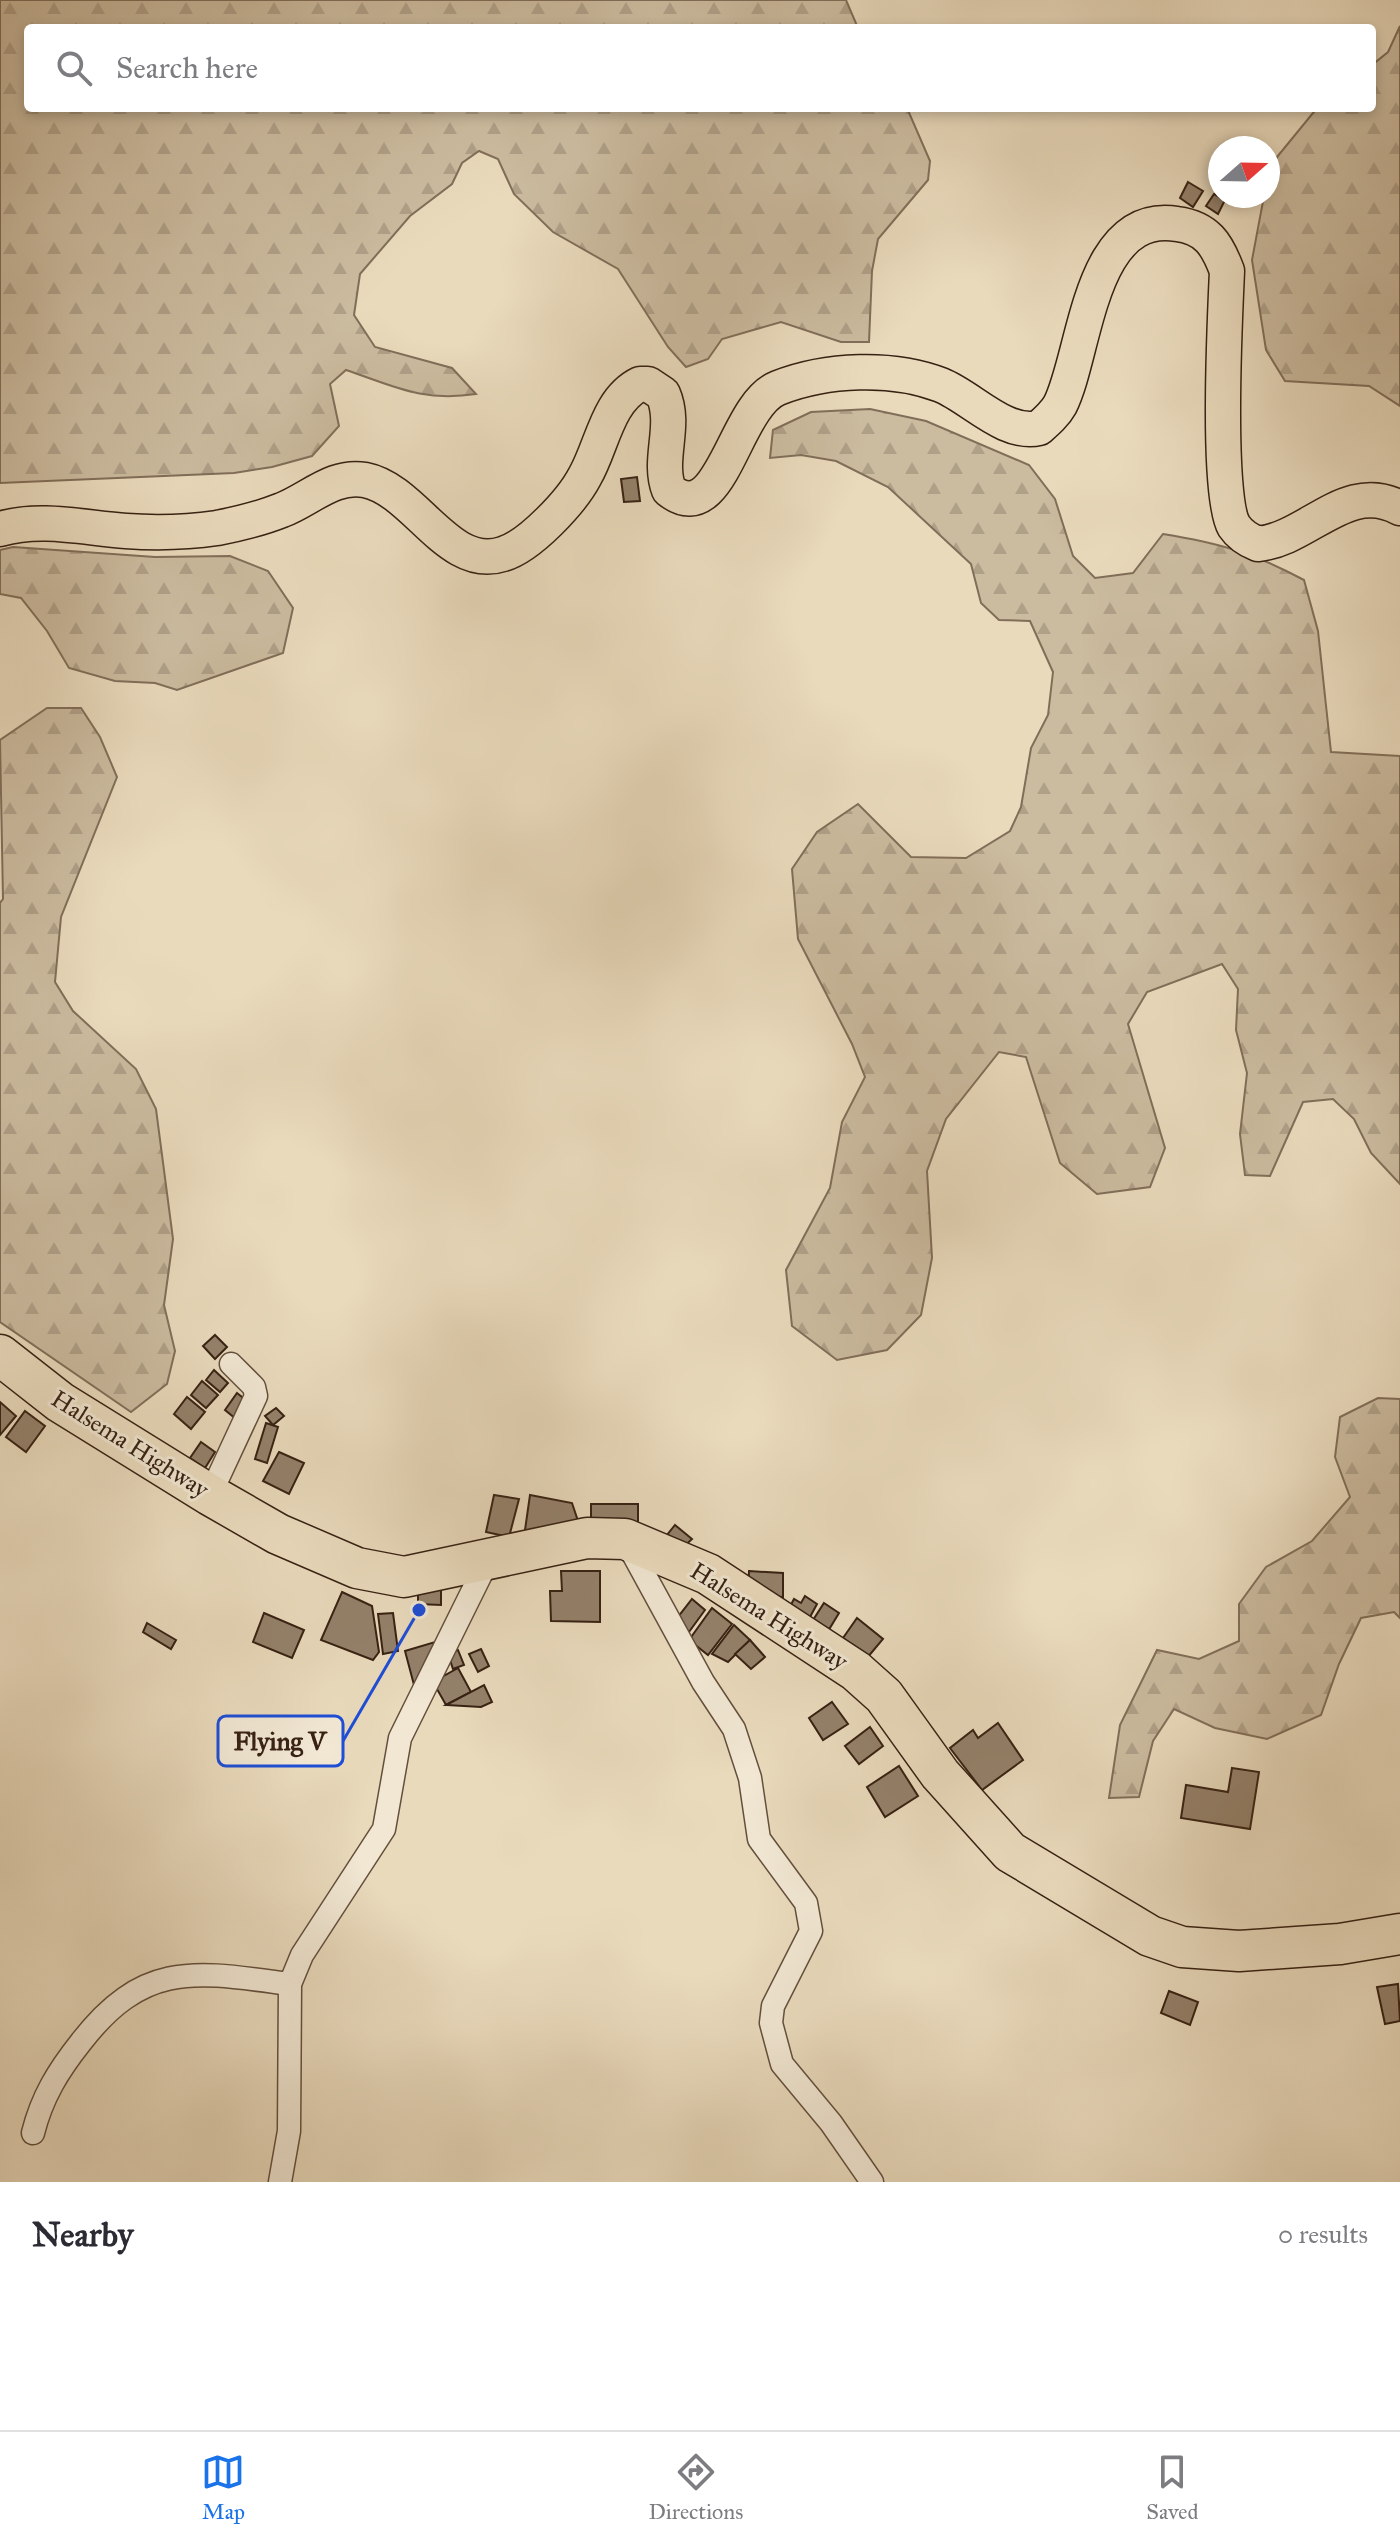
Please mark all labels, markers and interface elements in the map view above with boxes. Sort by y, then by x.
search box [24,24,1376,112]
icon: search [52,46,96,90]
text: Search here [116,50,258,86]
north arrow [1208,136,1280,208]
street label: Halsema Highway [46,1384,215,1505]
street label: Halsema Highway [685,1556,854,1677]
callout: Flying V [218,1716,343,1766]
text: Flying V [234,1725,328,1758]
text: Nearby [32,2214,134,2255]
text: 0 results [1278,2218,1368,2250]
tab: Map [201,2450,245,2525]
tab: Directions [648,2450,743,2525]
tab: Saved [1146,2450,1198,2525]

